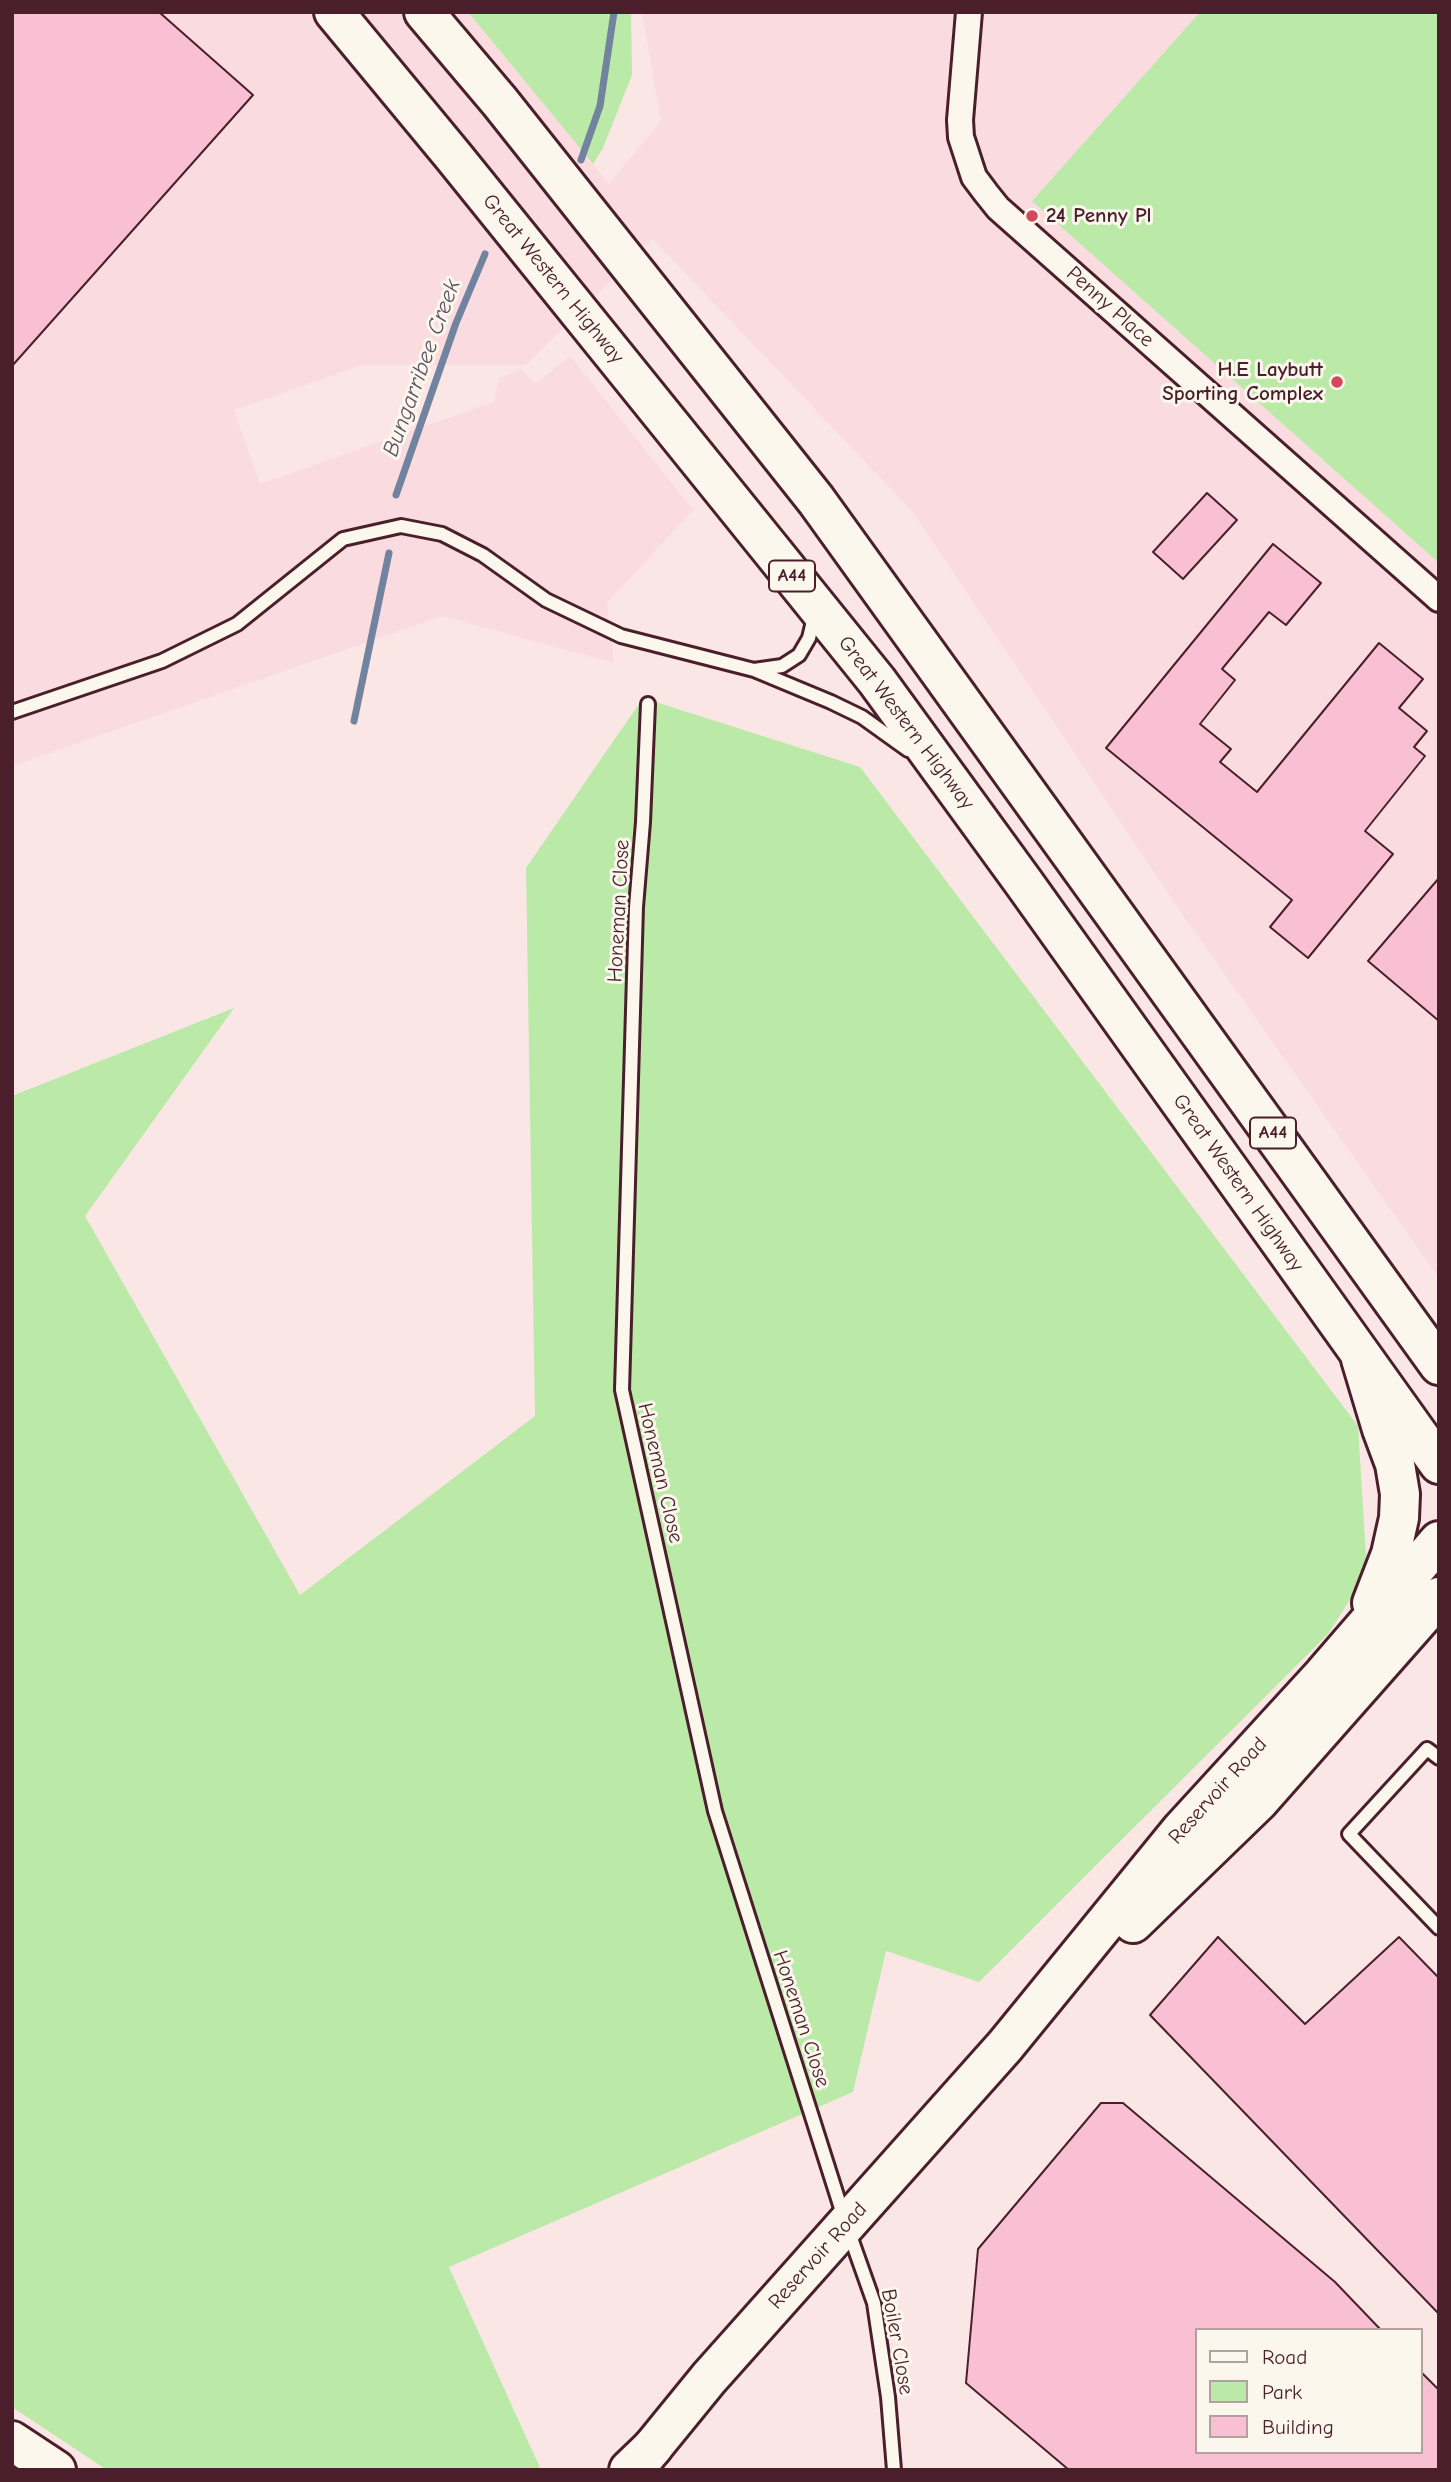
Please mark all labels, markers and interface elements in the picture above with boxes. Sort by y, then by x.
street label: Great Western Highway [477,189,629,369]
place label: 24 Penny Pl [1046,203,1152,229]
marker: 24 Penny Pl [1024,208,1040,224]
street label: Penny Place [1061,261,1159,353]
water label: Bungarribee Creek [377,276,467,460]
place label: H.E Laybutt Sporting Complex [1162,357,1323,407]
marker: H.E Laybutt Sporting Complex [1329,374,1345,390]
road number: A44 [769,561,815,592]
street label: Great Western Highway [832,631,980,815]
street label: Honeman Close [603,839,635,983]
street label: Great Western Highway [1167,1089,1309,1277]
road number: A44 [1250,1118,1296,1148]
street label: Honeman Close [632,1401,688,1545]
street label: Reservoir Road [1163,1732,1273,1850]
street label: Honeman Close [767,1947,835,2091]
street label: Reservoir Road [763,2197,873,2315]
street label: Boiler Close [875,2287,919,2397]
legend [1196,2328,1423,2454]
text: Road [1262,2345,1307,2369]
text: Park [1262,2380,1302,2404]
text: Building [1262,2415,1334,2439]

